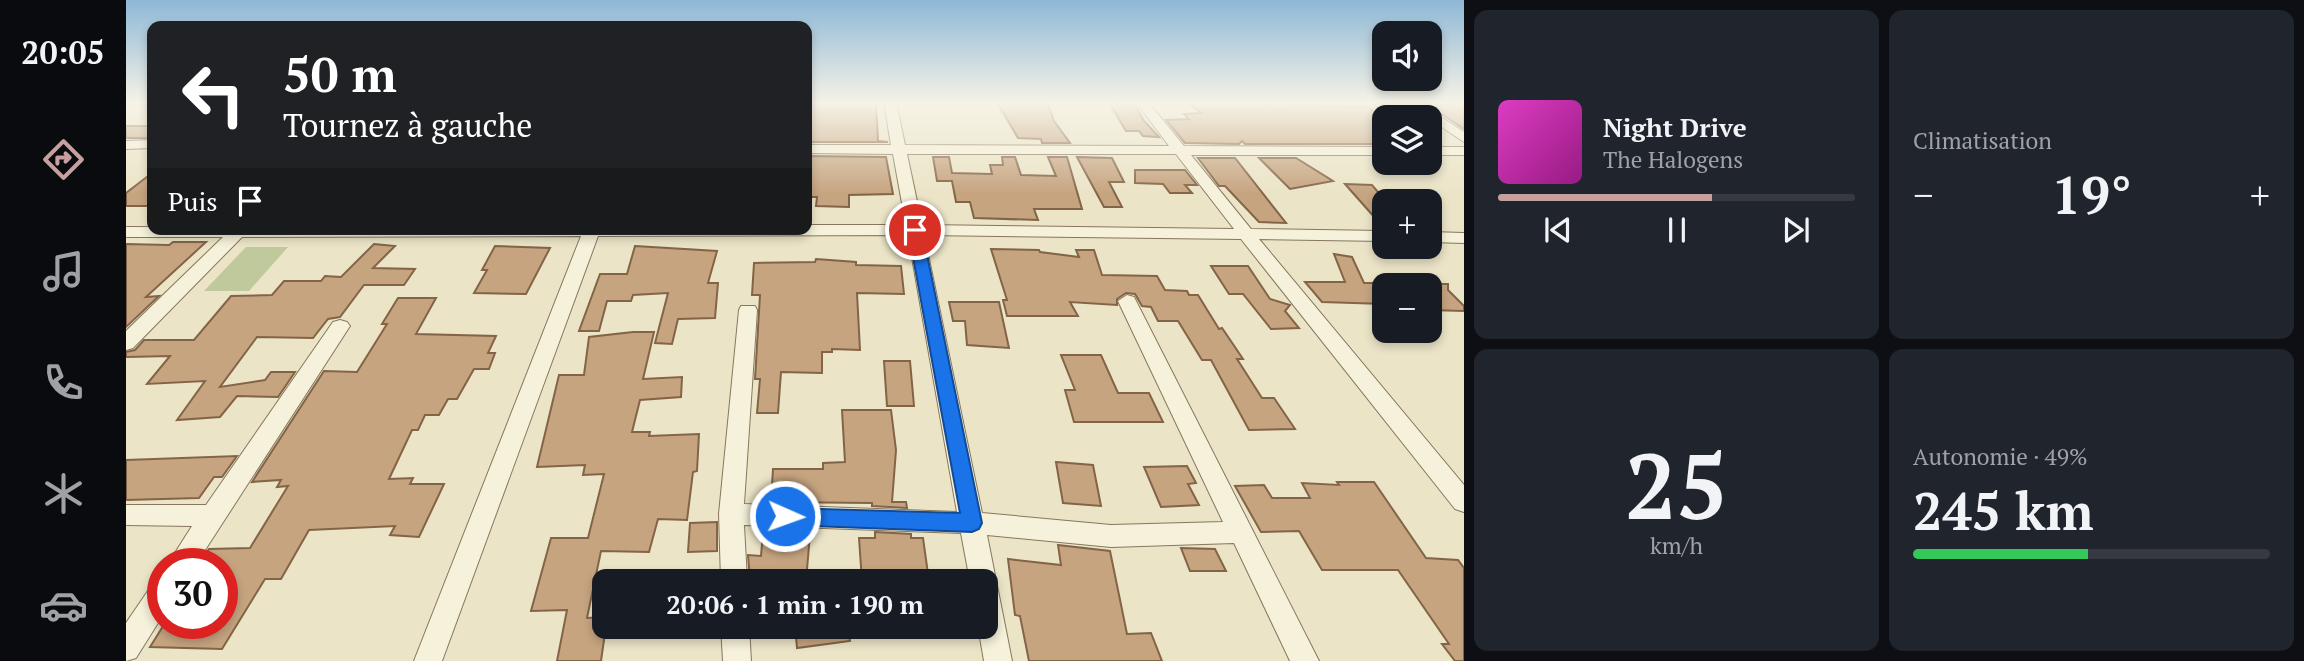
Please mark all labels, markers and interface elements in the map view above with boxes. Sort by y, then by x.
map controls [1372,21,1442,343]
button: sound [1372,21,1442,91]
text: 20:05 [21,31,105,73]
text: 50 m [283,41,397,106]
icon: left [168,49,259,140]
text: Tournez à gauche [283,104,532,146]
button: layers [1372,105,1442,175]
text: Night Drive [1603,110,1747,144]
text: Climatisation [1913,125,2052,156]
icon: directions [39,135,88,184]
text: The Halogens [1603,144,1743,175]
text: 19° [2051,160,2132,229]
text: − [1913,170,1933,220]
text: + [2250,170,2270,220]
icon: arrive [231,182,269,220]
text: Puis [168,184,217,218]
button: + [1372,189,1442,259]
pin [885,200,945,260]
icon: arrive [896,211,934,249]
icon: previous [1539,211,1577,249]
icon: pause [1658,211,1696,249]
icon: next [1777,211,1815,249]
icon: music [39,247,88,296]
button: − [1372,273,1442,343]
icon: phone [39,358,88,407]
text: 25 [1625,424,1728,545]
text: Autonomie · 49% [1913,441,2088,472]
icon: climate [39,469,88,518]
text: 245 km [1913,476,2094,545]
position arrow [748,479,822,553]
text: km/h [1650,530,1703,561]
speed limit sign: 30 [147,548,238,639]
icon: car [39,581,88,630]
text: 20:06 · 1 min · 190 m [666,587,924,621]

